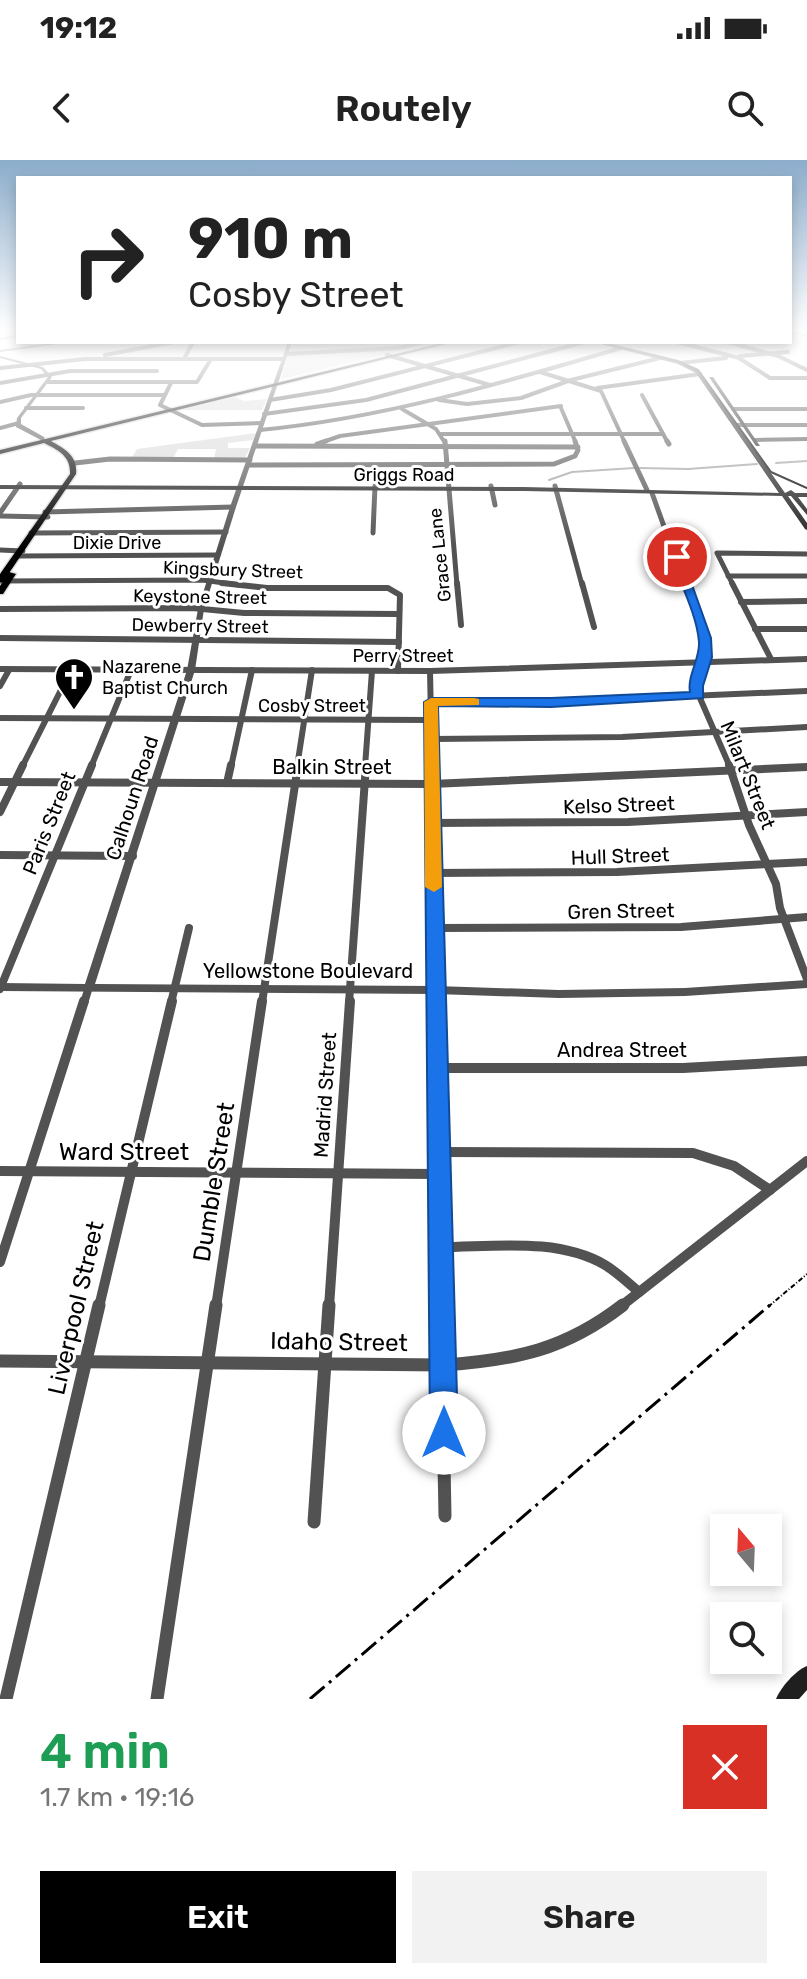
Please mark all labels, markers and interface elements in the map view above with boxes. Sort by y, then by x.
text: 19:12 [40,10,117,46]
icon: back [40,86,84,130]
icon: search [723,86,767,130]
text: Routely [335,87,472,130]
text: 910 m [188,206,353,272]
icon: right [56,208,160,312]
text: Cosby Street [188,273,404,316]
street label: Griggs Road [353,464,455,486]
street label: Grace Lane [424,507,456,603]
pin [643,523,711,591]
street label: Dixie Drive [73,532,161,554]
icon: arrive [655,535,699,579]
street label: Kingsbury Street [163,557,303,583]
street label: Keystone Street [133,585,267,609]
street label: Dewberry Street [131,614,269,638]
street label: Perry Street [352,645,454,667]
church icon: Nazarene Baptist Church [53,656,95,711]
place label: Nazarene Baptist Church [102,656,228,699]
street label: Cosby Street [258,695,366,717]
street label: Milart Street [715,717,781,833]
street label: Calhoun Road [101,733,163,863]
street label: Balkin Street [272,755,392,779]
street label: Paris Street [17,768,81,878]
street label: Kelso Street [563,791,676,819]
street label: Hull Street [570,842,670,870]
street label: Gren Street [567,898,675,924]
street label: Yellowstone Boulevard [203,959,413,983]
street label: Madrid Street [309,1031,341,1159]
street label: Andrea Street [557,1038,687,1062]
street label: Dumble Street [188,1100,240,1264]
street label: Ward Street [59,1138,189,1166]
street label: Liverpool Street [42,1218,110,1398]
street label: Idaho Street [270,1327,408,1357]
position arrow [402,1391,486,1475]
north arrow [710,1514,782,1586]
map controls [710,1514,782,1674]
button: search [710,1602,782,1674]
text: 4 min [40,1723,170,1780]
button: close [683,1725,767,1809]
text: 1.7 km · 19:16 [40,1782,194,1813]
button: Exit [40,1871,396,1963]
button: Share [412,1871,767,1963]

